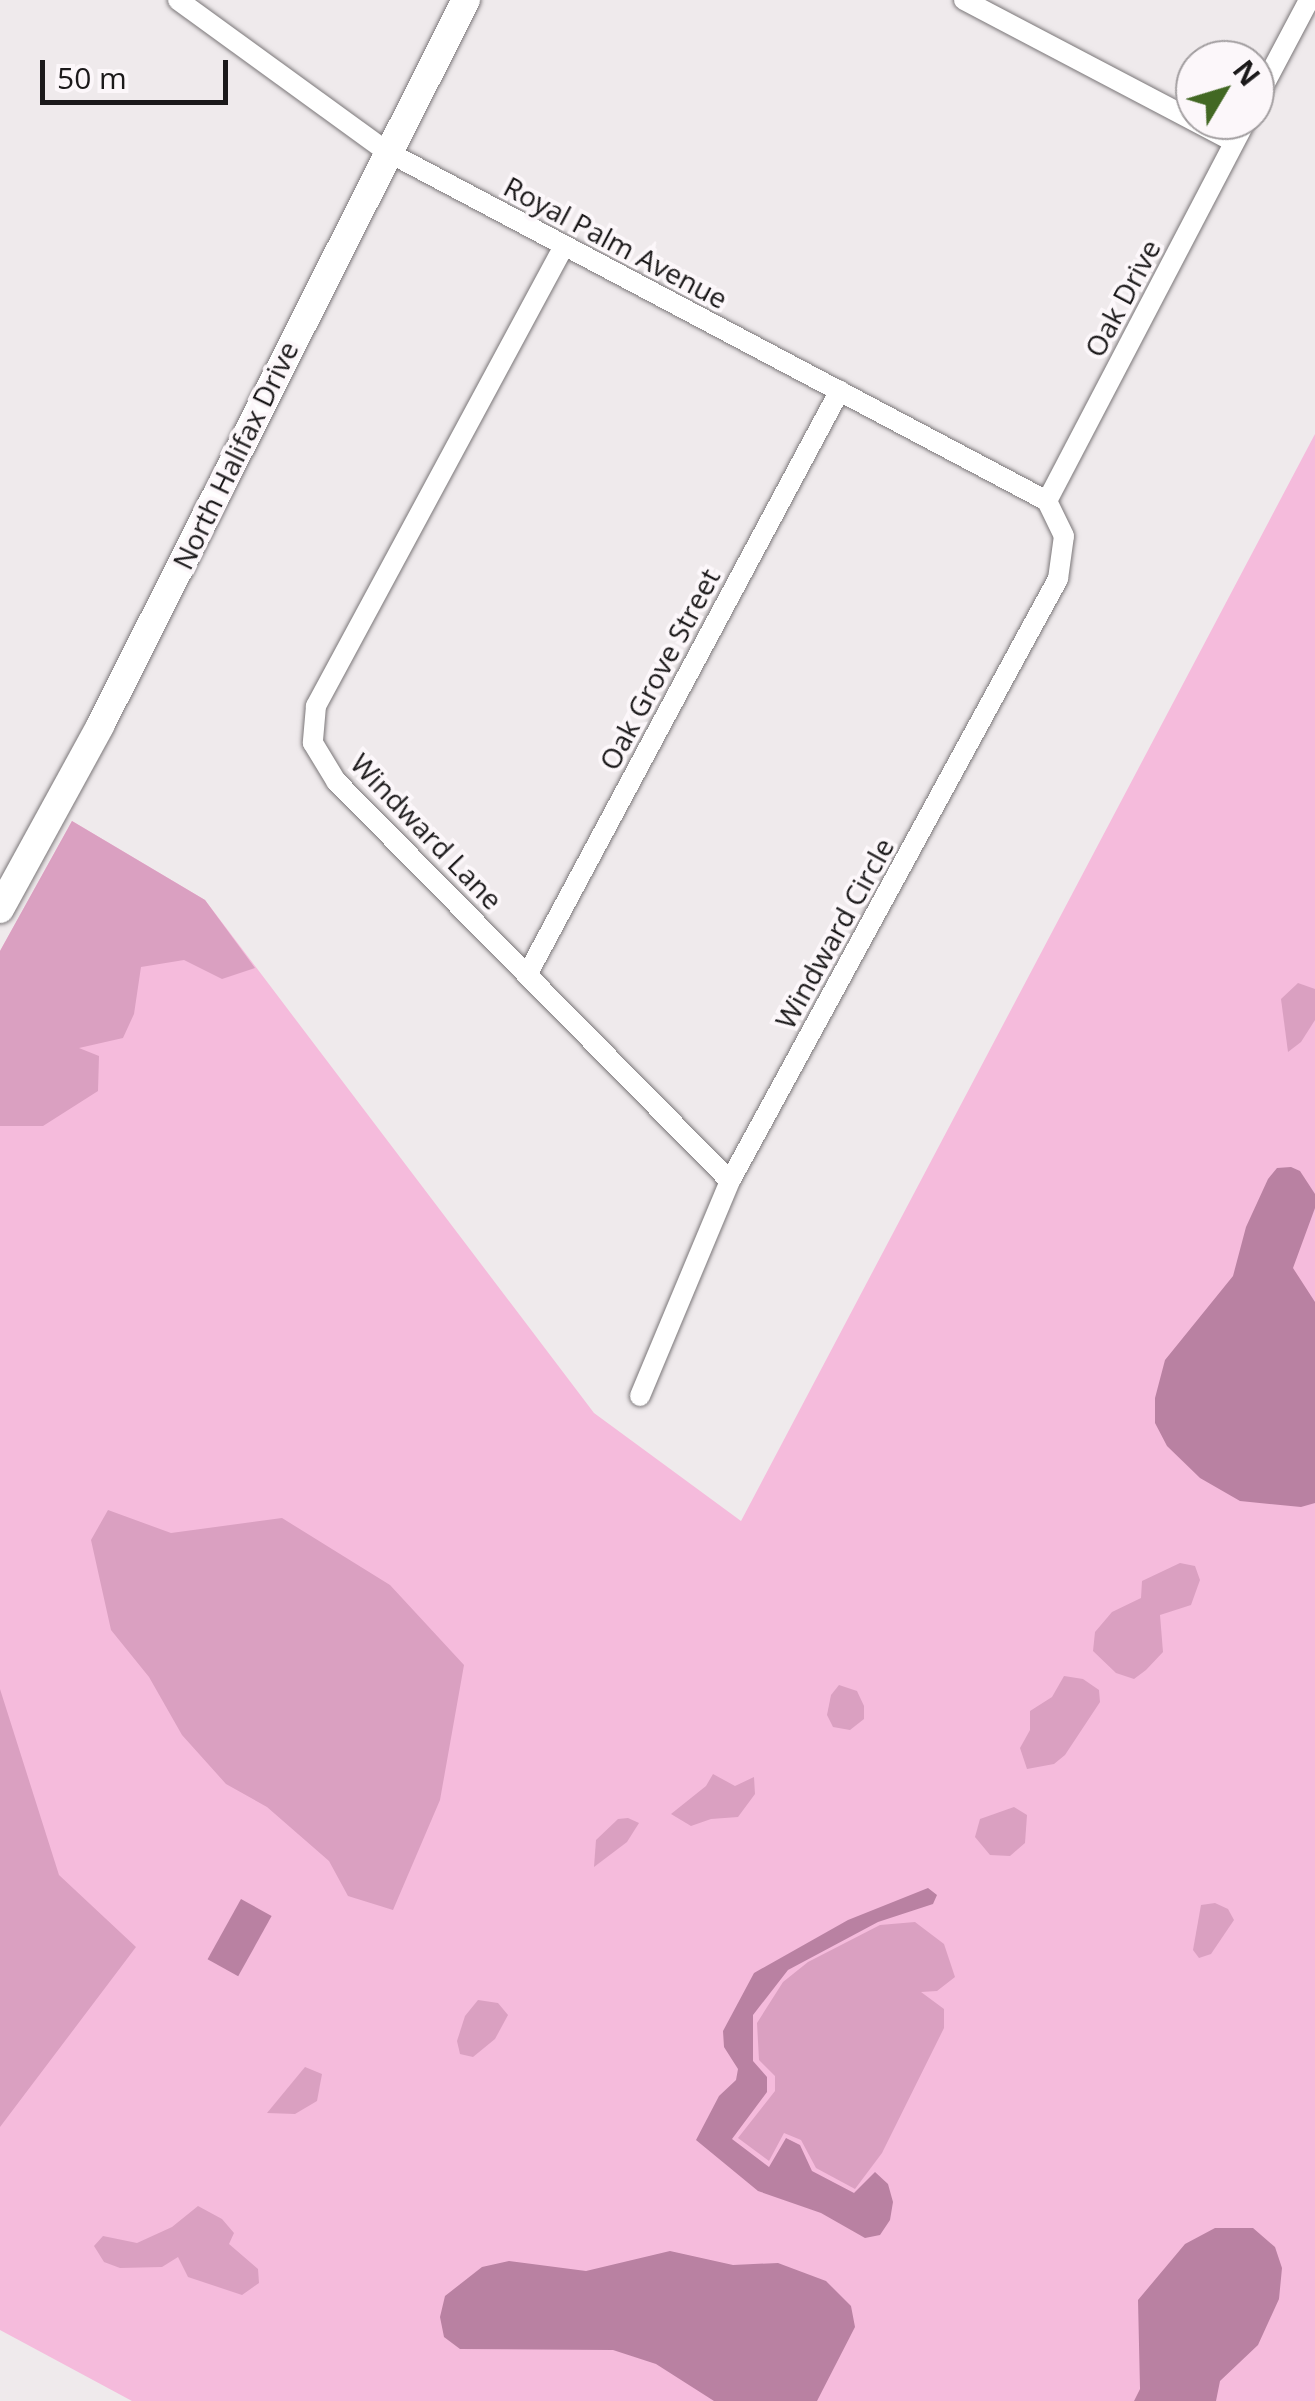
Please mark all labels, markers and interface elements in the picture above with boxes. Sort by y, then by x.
scale bar [45,40,232,102]
north arrow [1175,40,1275,140]
text: N [1225,52,1269,93]
text: 50 m [57,57,127,98]
street label: Royal Palm Avenue [499,169,733,315]
street label: Oak Drive [1077,234,1167,362]
street label: North Halifax Drive [165,335,305,575]
street label: Oak Grove Street [592,563,726,775]
street label: Windward Lane [344,746,510,916]
street label: Windward Circle [768,832,900,1034]

